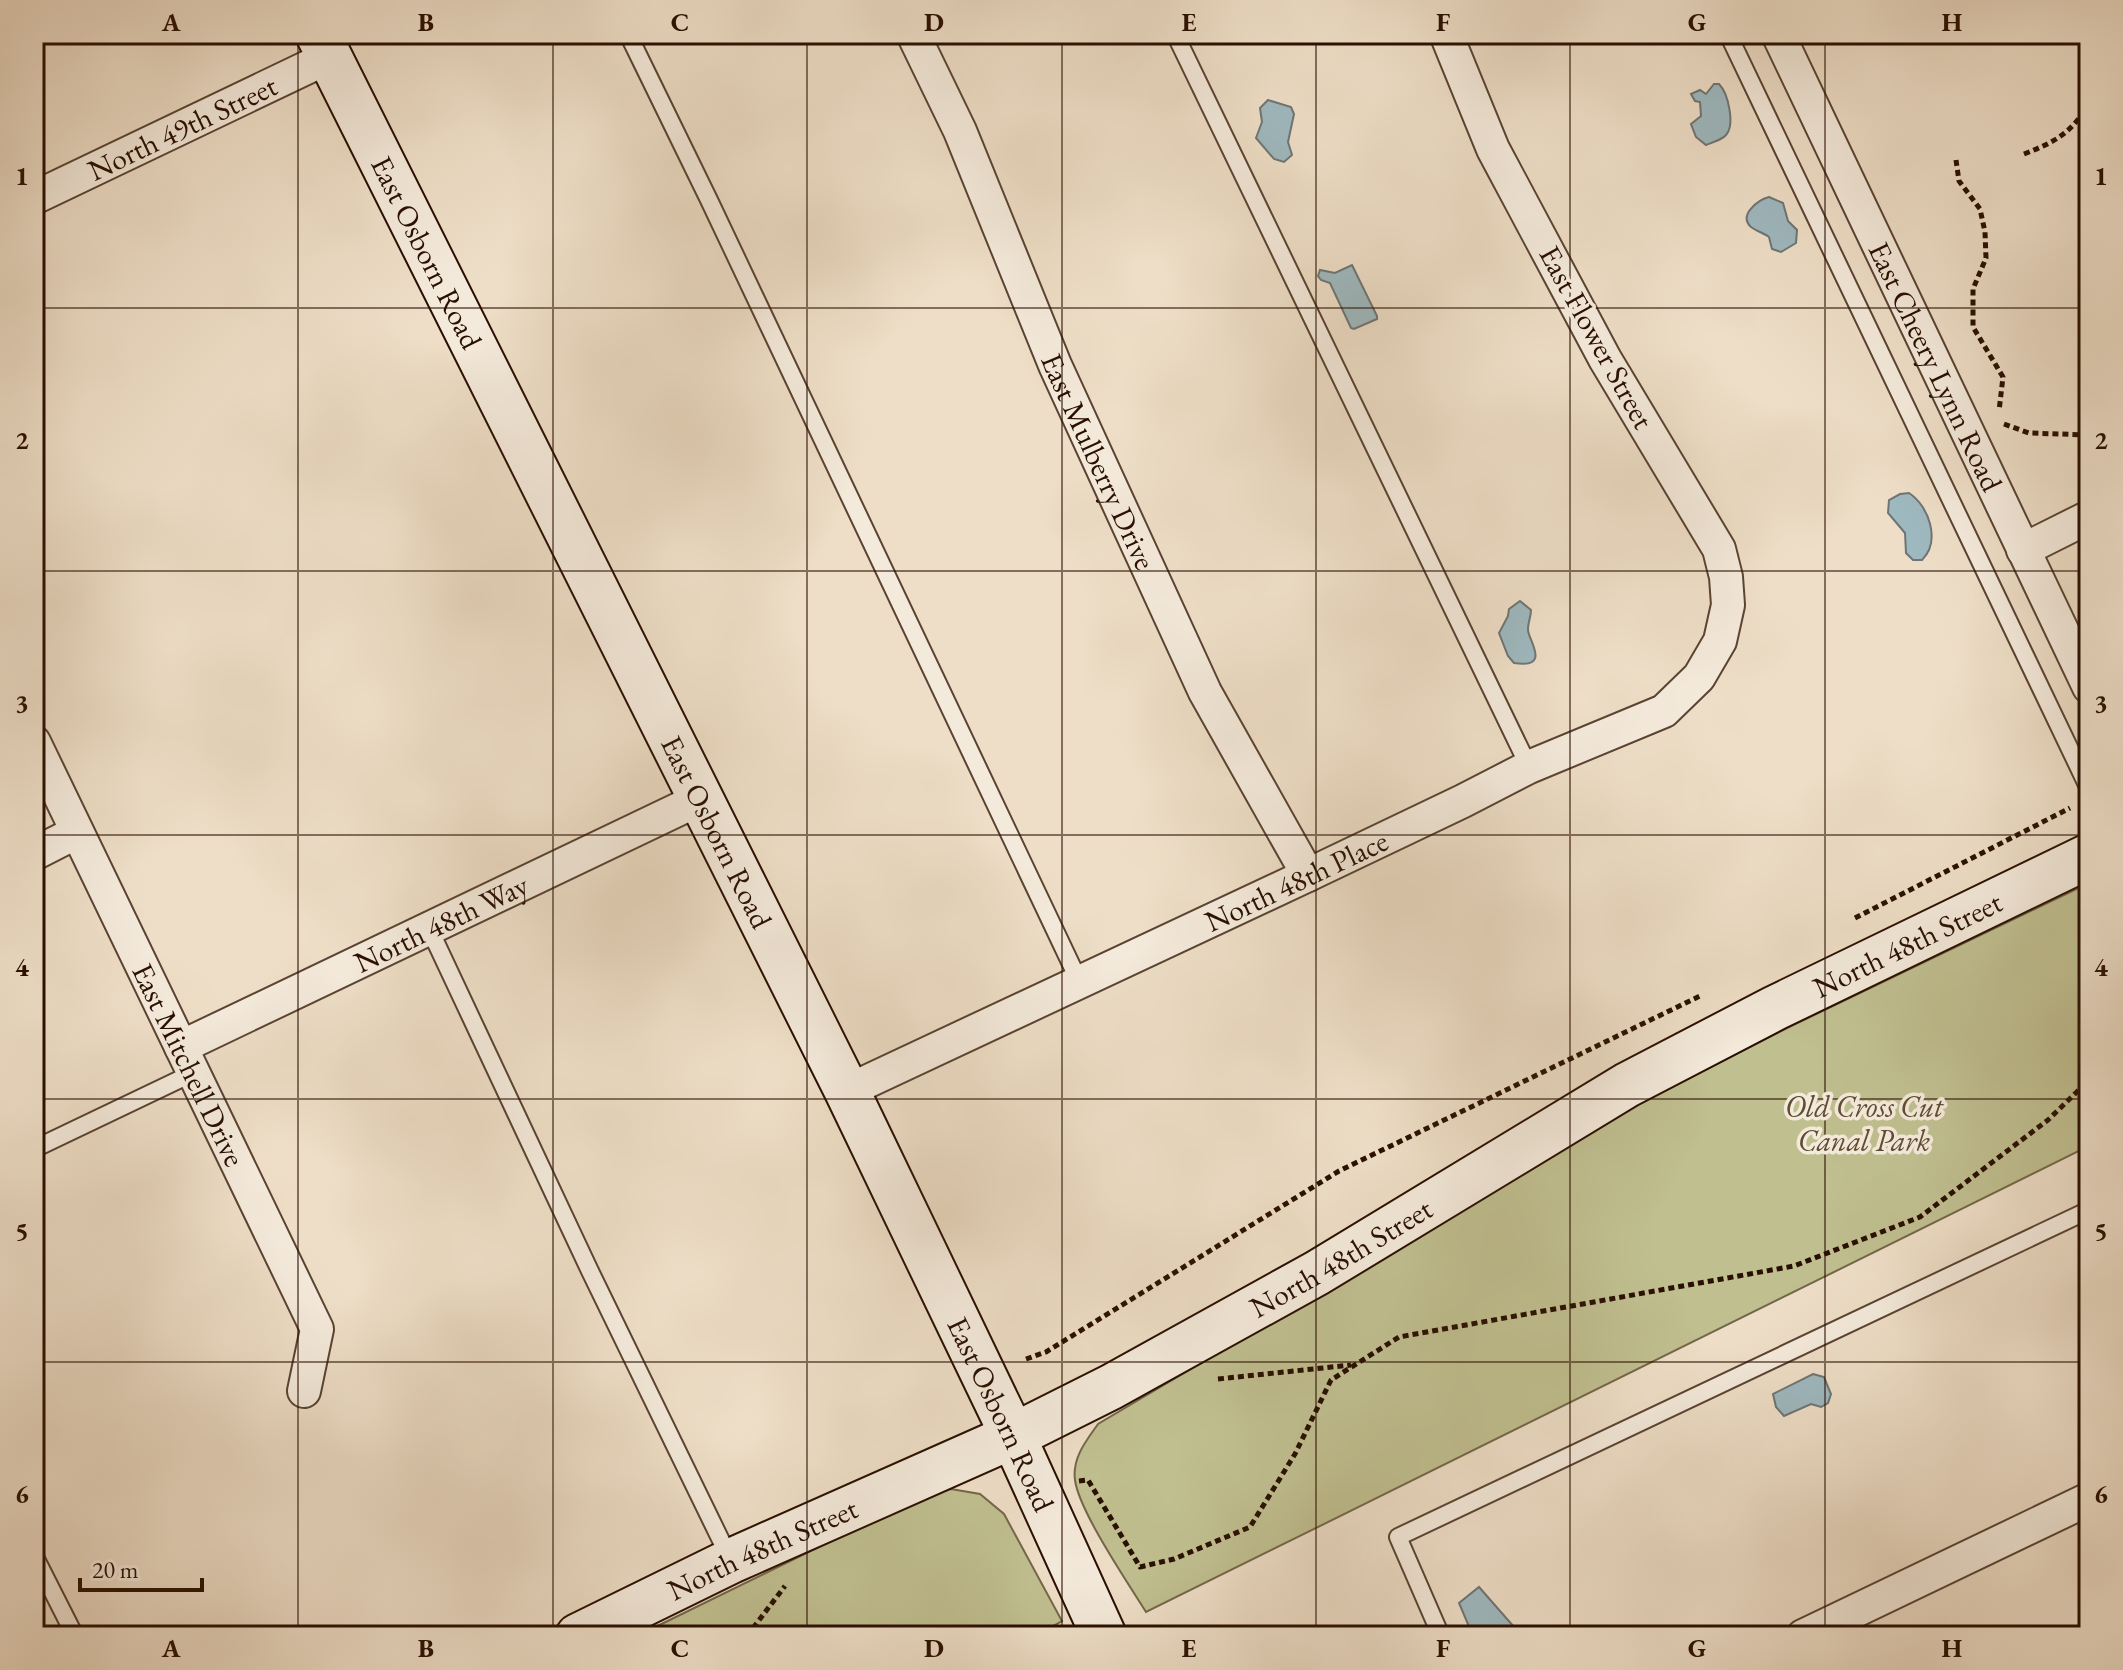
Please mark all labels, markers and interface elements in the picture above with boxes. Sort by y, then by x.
text: A [161,5,181,39]
text: B [418,5,434,39]
text: C [671,5,689,39]
text: D [924,5,944,39]
text: E [1182,5,1197,39]
text: F [1436,5,1450,39]
text: G [1688,5,1707,39]
text: H [1942,5,1963,39]
street label: North 49th Street [81,65,283,189]
street label: East Osborn Road [363,149,492,356]
text: 1 [15,159,29,193]
text: 1 [2094,159,2108,193]
street label: East Cheery Lynn Road [1860,235,2013,498]
street label: East Flower Street [1531,238,1664,436]
street label: East Mulberry Drive [1033,347,1166,575]
text: 2 [15,423,29,457]
text: 2 [2094,423,2108,457]
text: 3 [15,686,29,720]
text: 3 [2094,686,2108,720]
street label: East Osborn Road [653,729,782,935]
street label: North 48th Place [1198,820,1394,940]
street label: North 48th Way [347,864,535,981]
street label: North 48th Street [1806,882,2008,1006]
text: 4 [15,950,29,984]
text: 4 [2094,950,2108,984]
street label: East Mitchell Drive [124,956,255,1172]
park label: Old Cross Cut Canal Park [1785,1087,1944,1160]
street label: North 48th Street [1242,1188,1439,1326]
text: 5 [15,1214,29,1248]
text: 5 [2094,1214,2108,1248]
street label: East Osborn Road [939,1310,1064,1518]
text: 6 [15,1477,29,1511]
text: 6 [2094,1477,2108,1511]
street label: North 48th Street [660,1488,864,1609]
scale bar [80,1542,202,1592]
text: 20 m [92,1554,139,1585]
text: A [161,1631,181,1665]
text: B [418,1631,434,1665]
text: C [671,1631,689,1665]
text: D [924,1631,944,1665]
text: E [1182,1631,1197,1665]
text: F [1436,1631,1450,1665]
text: G [1688,1631,1707,1665]
text: H [1942,1631,1963,1665]

